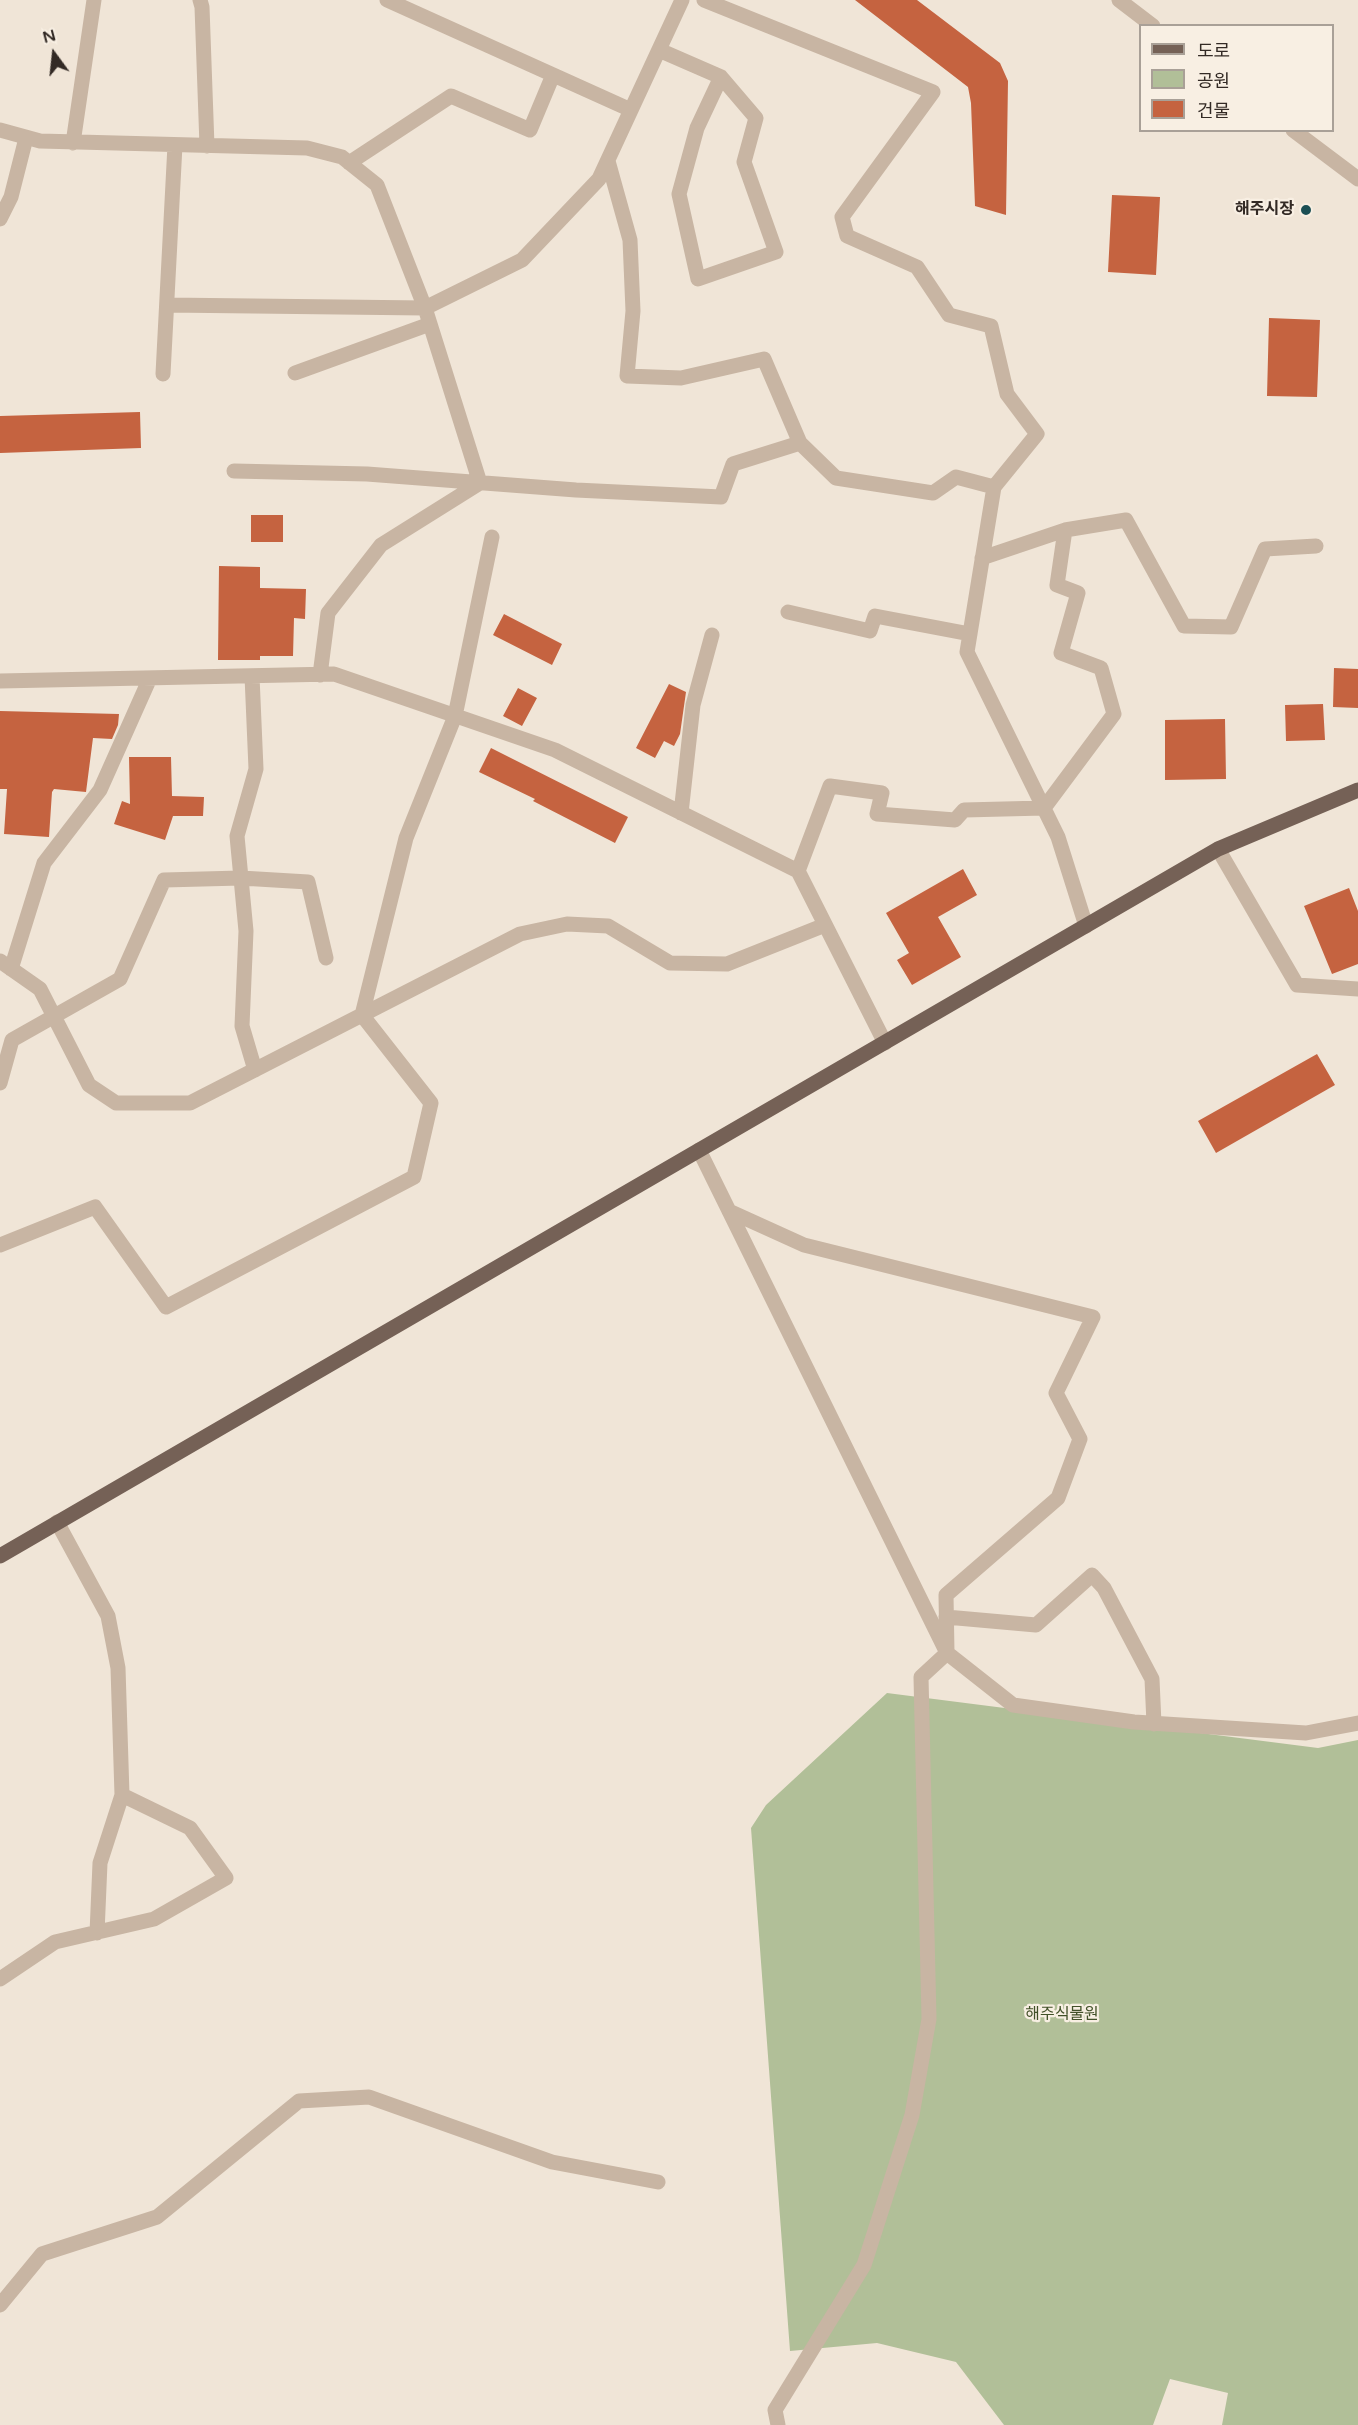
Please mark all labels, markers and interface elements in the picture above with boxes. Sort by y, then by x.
north arrow [24,24,84,84]
legend [1139,24,1334,132]
text: N [41,25,58,48]
text: 도로 [1197,40,1230,62]
text: 공원 [1197,70,1230,92]
text: 건물 [1197,100,1230,122]
place label: 해주시장 [1235,200,1294,220]
marker: 해주시장 [1299,203,1313,217]
park label: 해주식물원 [1025,2005,1099,2025]

